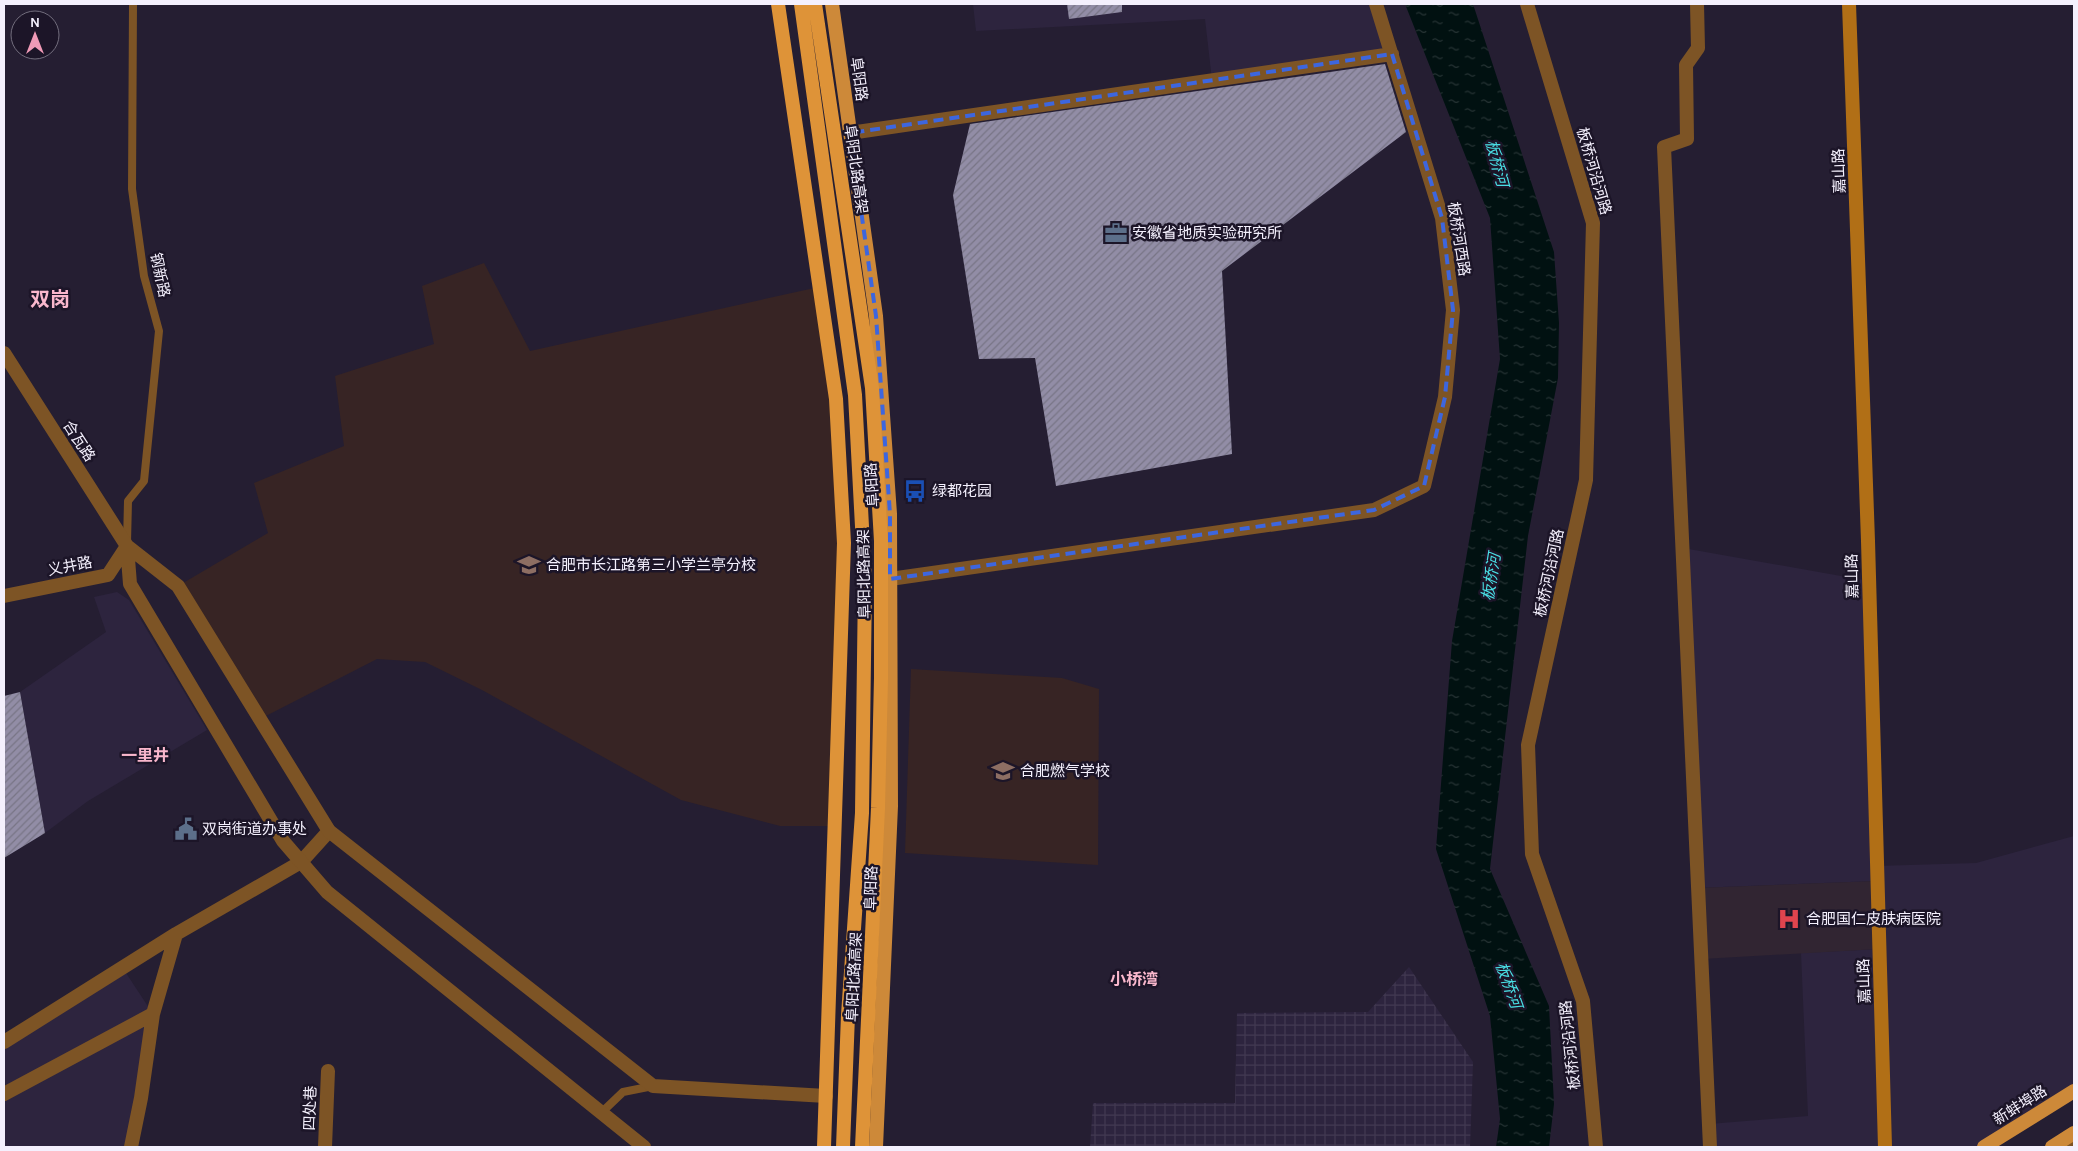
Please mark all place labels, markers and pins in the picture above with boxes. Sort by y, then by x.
office icon: 安徽省地质实验研究所 [1103,220,1129,246]
place label: 安徽省地质实验研究所 [1132,224,1282,242]
bus stop icon: 绿都花园 [902,478,928,504]
place label: 绿都花园 [932,482,992,500]
school or university icon: 合肥市长江路第三小学兰亭分校 [516,552,542,578]
place label: 合肥市长江路第三小学兰亭分校 [546,556,756,574]
school or university icon: 合肥燃气学校 [990,758,1016,784]
place label: 合肥燃气学校 [1020,762,1110,780]
public building icon: 双岗街道办事处 [173,816,199,842]
place label: 双岗街道办事处 [202,820,307,838]
hospital icon: 合肥国仁皮肤病医院 [1776,906,1802,932]
place label: 合肥国仁皮肤病医院 [1806,910,1941,928]

